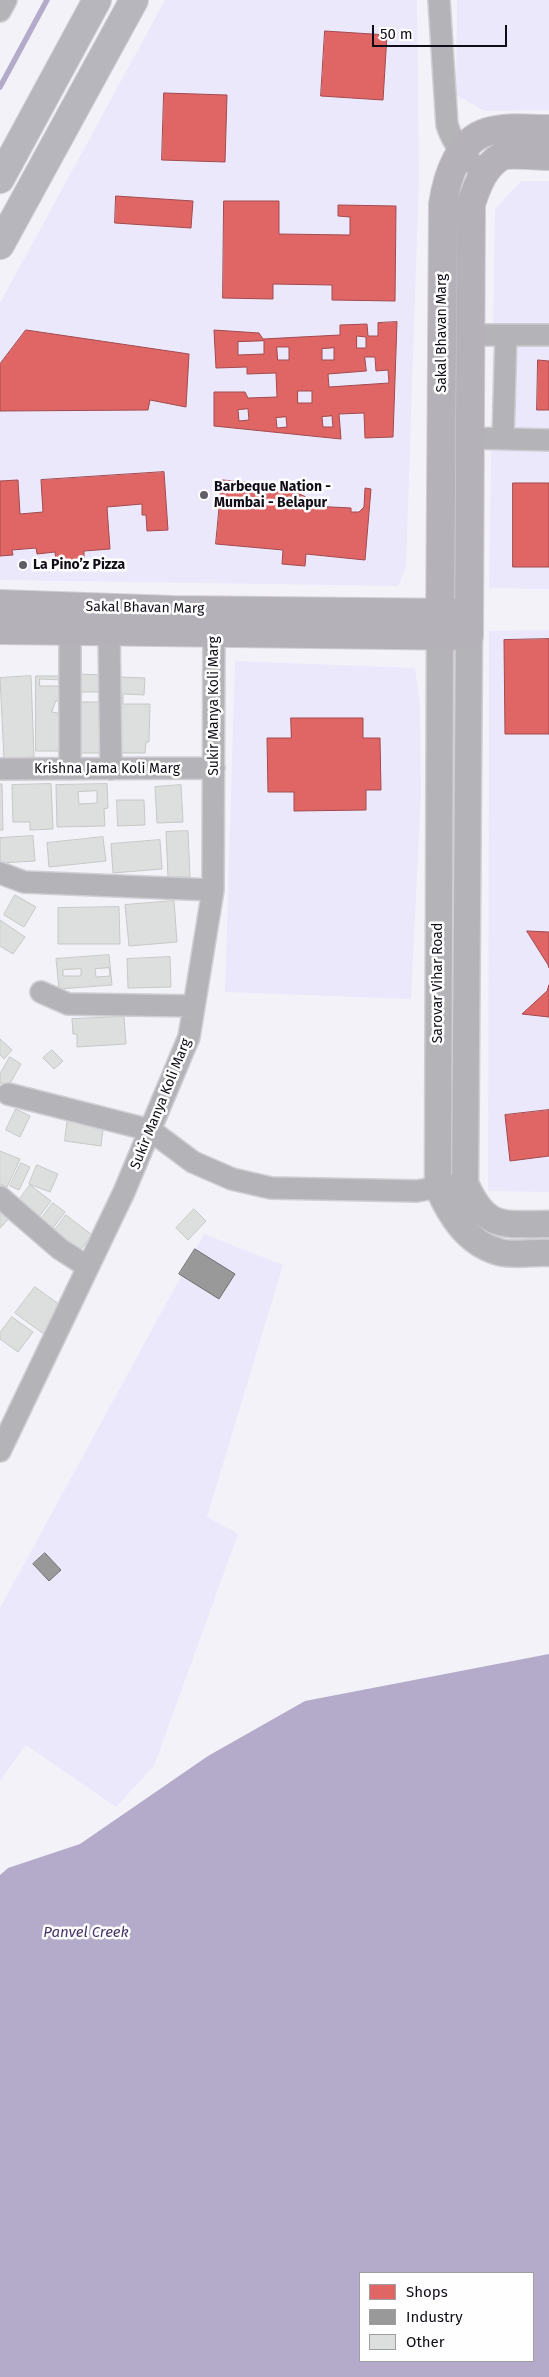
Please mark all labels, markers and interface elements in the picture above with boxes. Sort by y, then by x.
scale bar [374,15,509,47]
text: 50 m [380,25,413,43]
street label: Sakal Bhavan Marg [434,274,450,392]
place label: Barbeque Nation - Mumbai - Belapur [214,479,331,512]
marker: Barbeque Nation - Mumbai - Belapur [198,489,210,501]
place label: La Pino’z Pizza [33,557,125,573]
marker: La Pino’z Pizza [17,559,29,571]
street label: Sakal Bhavan Marg [85,599,205,617]
street label: Sukir Manya Koli Marg [206,636,222,776]
street label: Krishna Jama Koli Marg [34,761,180,777]
street label: Sarovar Vihar Road [430,923,446,1043]
street label: Sukir Manya Koli Marg [127,1036,195,1172]
water label: Panvel Creek [43,1924,129,1942]
legend [359,2272,534,2362]
text: Shops [406,2283,448,2301]
text: Industry [406,2308,463,2326]
text: Other [406,2333,445,2351]

